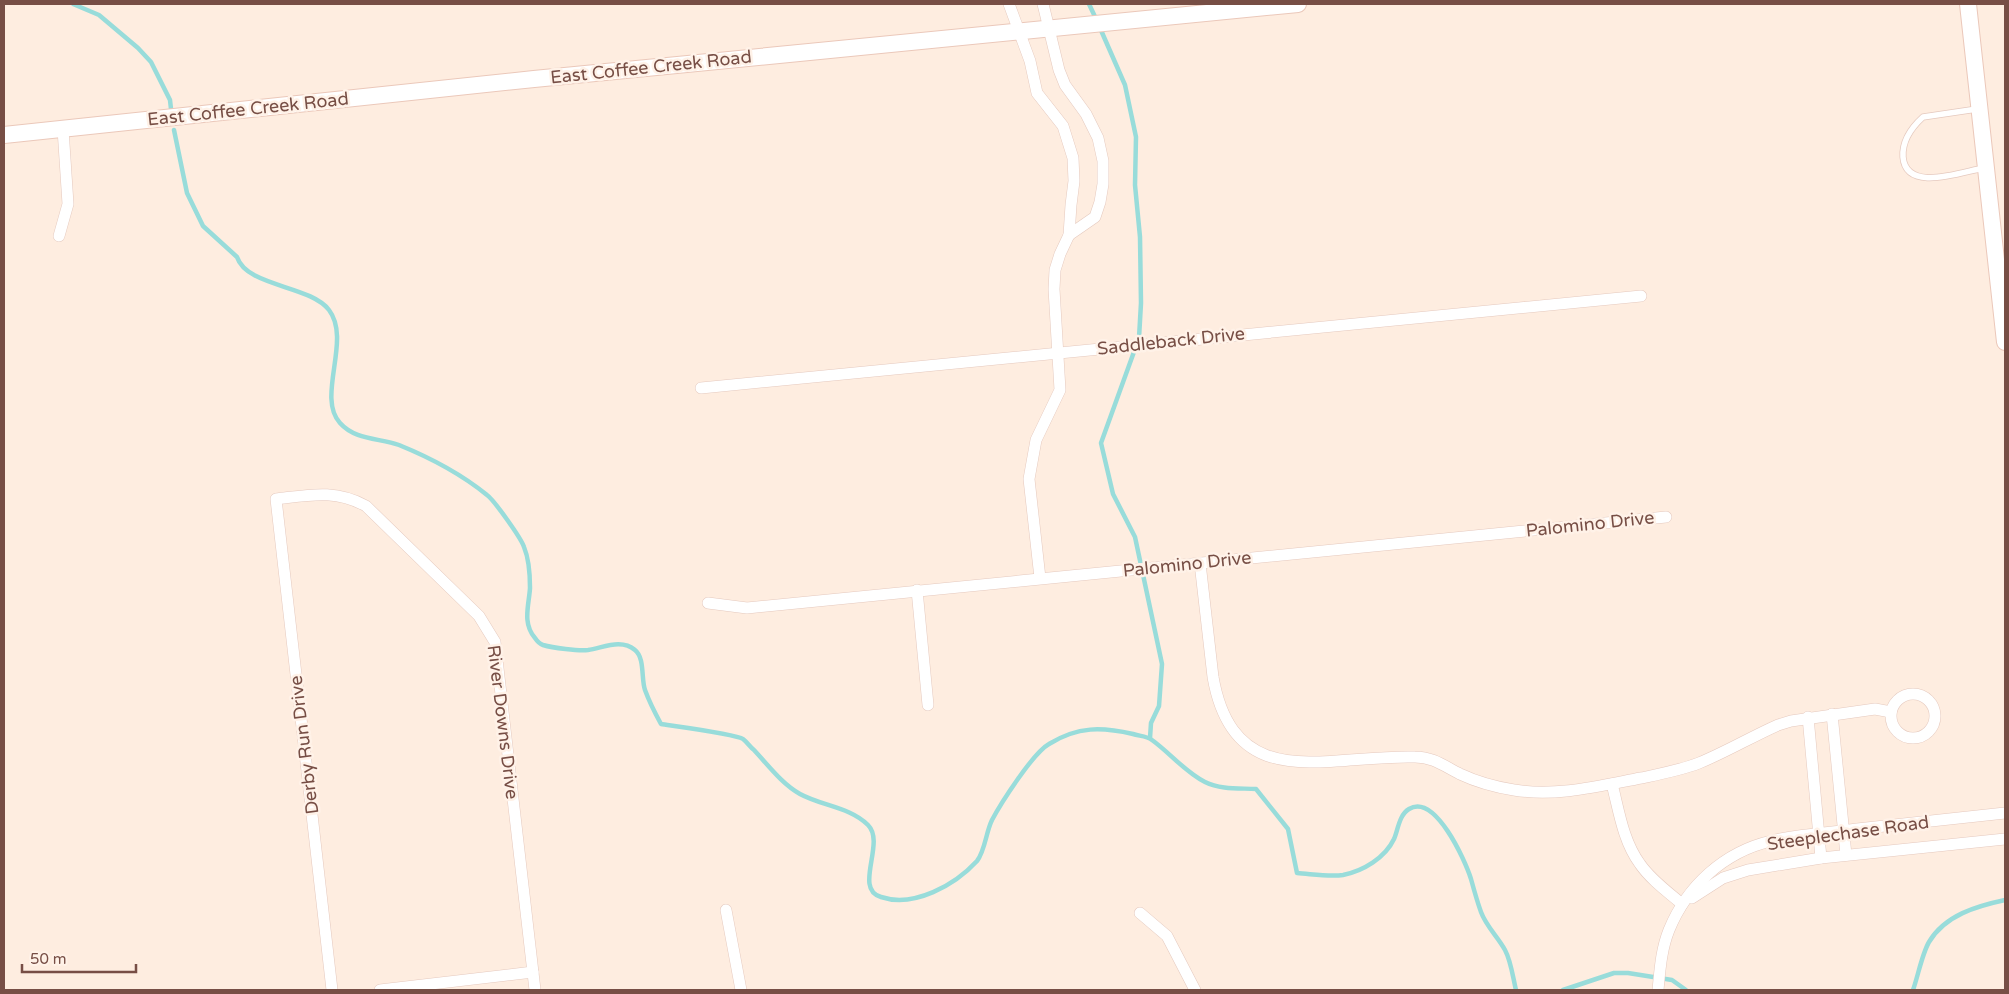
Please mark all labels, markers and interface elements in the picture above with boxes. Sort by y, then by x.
street label: East Coffee Creek Road [549,45,753,89]
street label: East Coffee Creek Road [146,87,350,131]
street label: Saddleback Drive [1096,322,1246,360]
street label: Palomino Drive [1525,506,1655,542]
street label: Palomino Drive [1122,546,1252,582]
street label: River Downs Drive [483,644,523,800]
street label: Derby Run Drive [285,674,323,816]
street label: Steeplechase Road [1766,811,1930,855]
scale bar [22,942,136,974]
text: 50 m [30,950,67,968]

